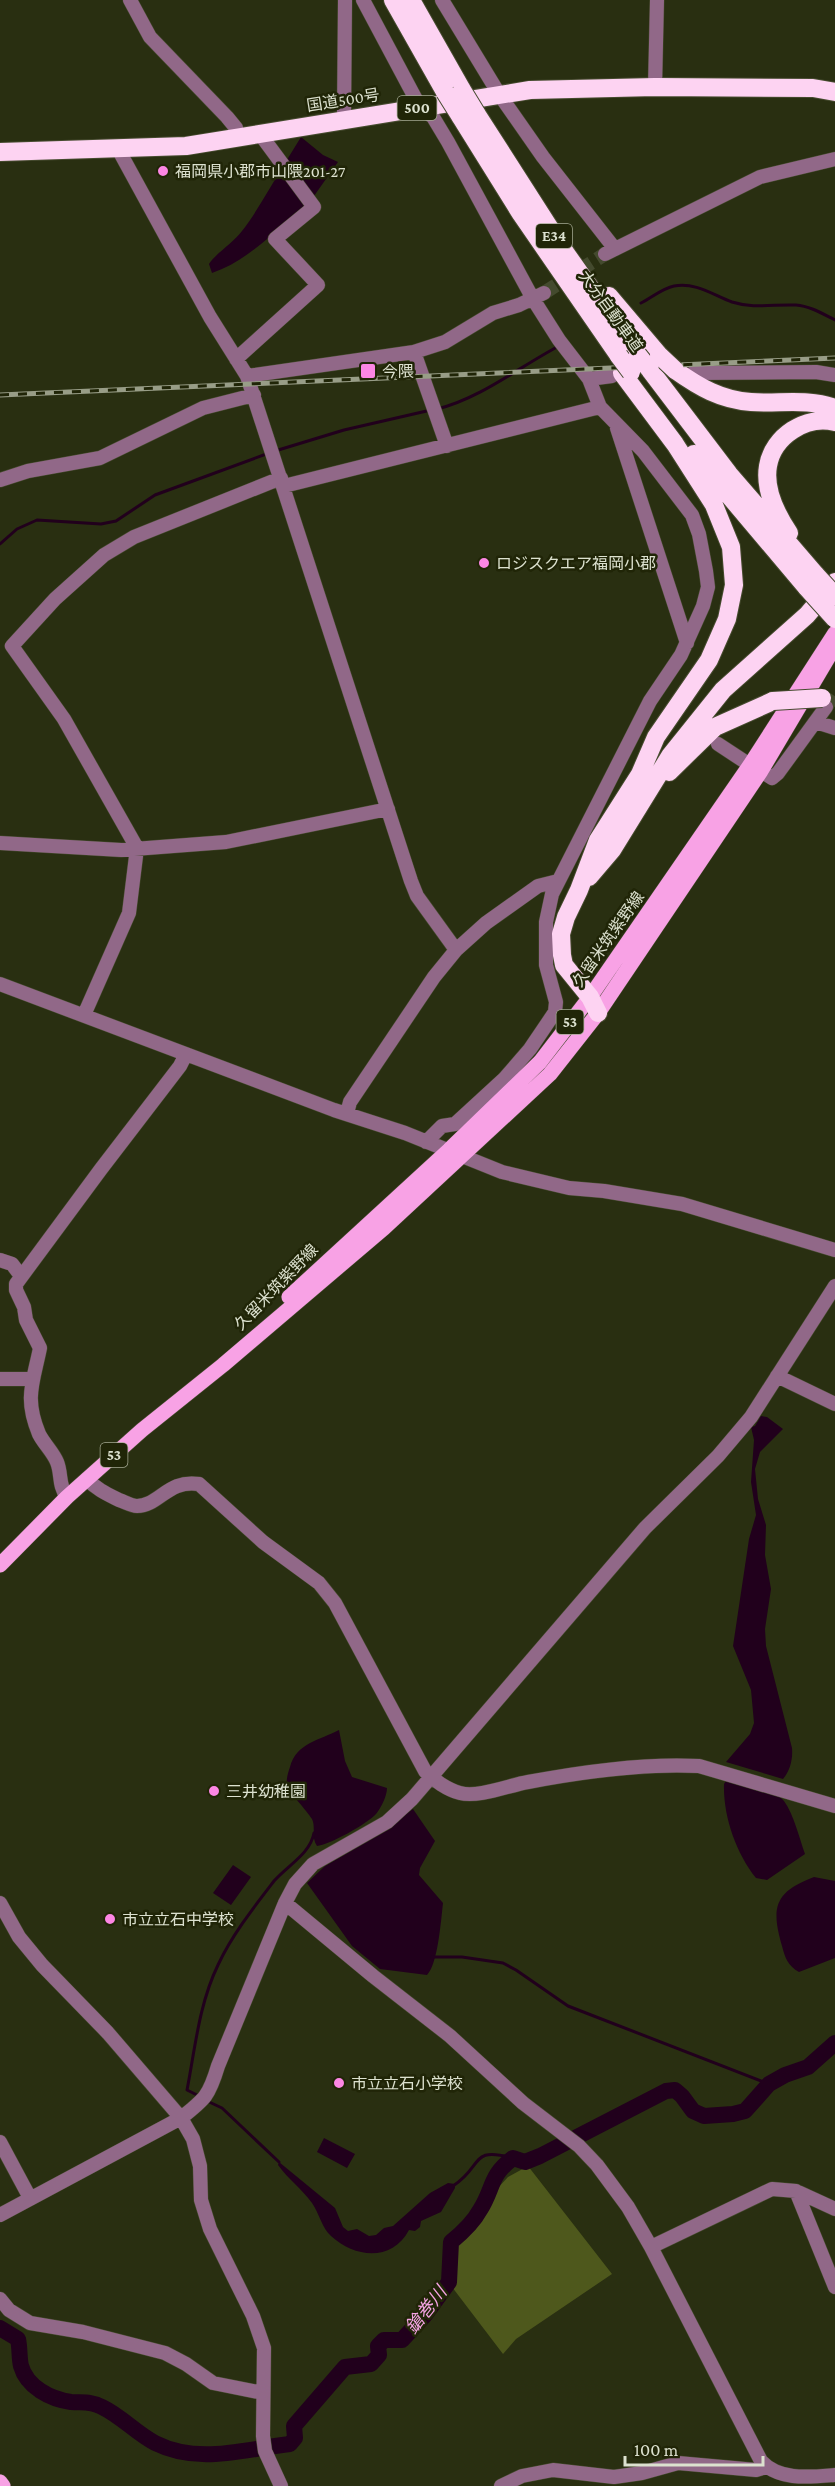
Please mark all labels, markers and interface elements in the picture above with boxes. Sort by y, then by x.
street label: 国道500号 [305,86,381,114]
road number: 500 [398,96,436,120]
place label: 福岡県小郡市山隈201-27 [175,163,346,180]
marker: 福岡県小郡市山隈201-27 [156,164,170,178]
road number: E34 [536,224,572,248]
street label: 大分自動車道 [576,267,646,355]
marker: 今隈 [359,362,377,380]
place label: 今隈 [382,363,414,380]
place label: ロジスクエア福岡小郡 [496,555,656,572]
marker: ロジスクエア福岡小郡 [477,556,491,570]
street label: 久留米筑紫野線 [569,888,647,990]
road number: 53 [556,1010,584,1034]
street label: 久留米筑紫野線 [231,1241,321,1333]
road number: 53 [100,1443,128,1467]
place label: 三井幼稚園 [226,1783,306,1800]
marker: 三井幼稚園 [207,1784,221,1798]
place label: 市立立石中学校 [122,1911,234,1928]
marker: 市立立石中学校 [103,1912,117,1926]
place label: 市立立石小学校 [351,2075,463,2092]
marker: 市立立石小学校 [332,2076,346,2090]
water label: 鎗巻川 [401,2281,452,2337]
scale bar [625,2429,763,2467]
text: 100 m [634,2440,679,2460]

